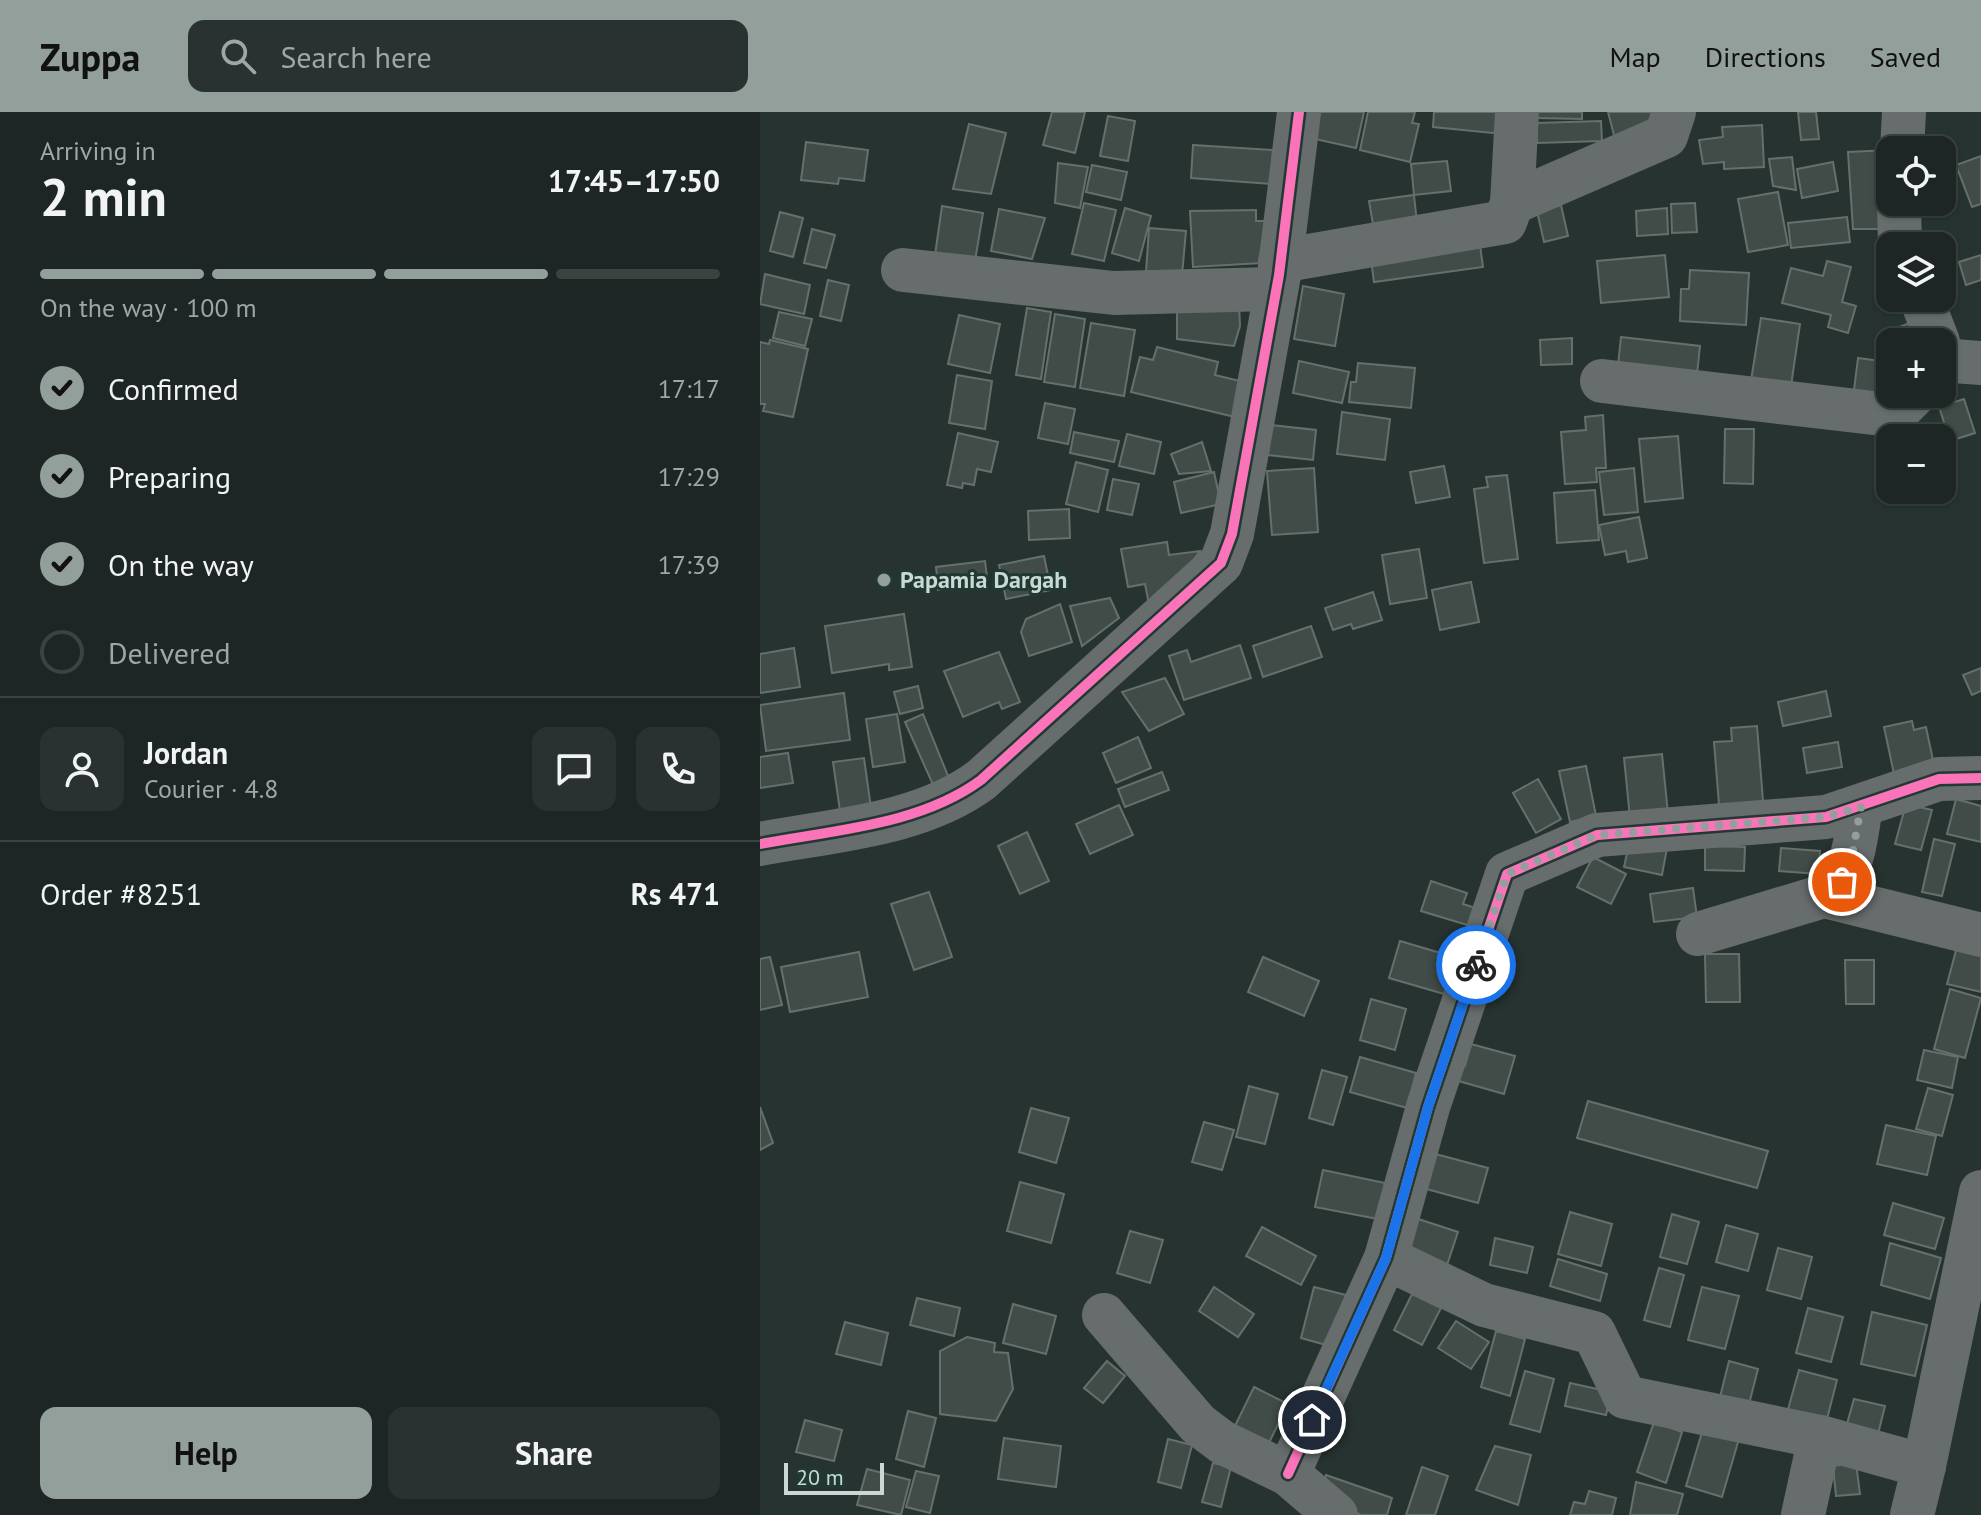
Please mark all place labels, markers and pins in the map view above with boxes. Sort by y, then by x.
place label: Papamia Dargah [900,564,1067,595]
marker: Papamia Dargah [875,571,893,589]
pin [1808,848,1876,916]
pin [1278,1386,1346,1454]

